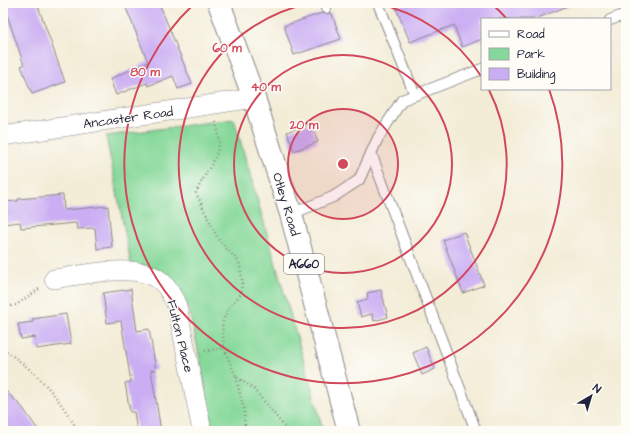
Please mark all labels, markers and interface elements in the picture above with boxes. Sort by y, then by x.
legend [481,18,611,90]
text: Road [517,26,545,43]
text: 60 m [212,40,242,57]
text: Park [517,46,545,63]
text: 80 m [130,64,160,81]
text: Building [517,66,555,84]
text: 40 m [251,79,282,96]
street label: Ancaster Road [82,103,175,133]
text: 20 m [289,117,319,134]
centre of rings [336,157,350,171]
street label: Otley Road [267,170,304,239]
road number: A660 [284,254,324,274]
street label: Fulton Place [162,298,198,374]
north arrow [571,376,611,416]
text: N [590,380,604,397]

